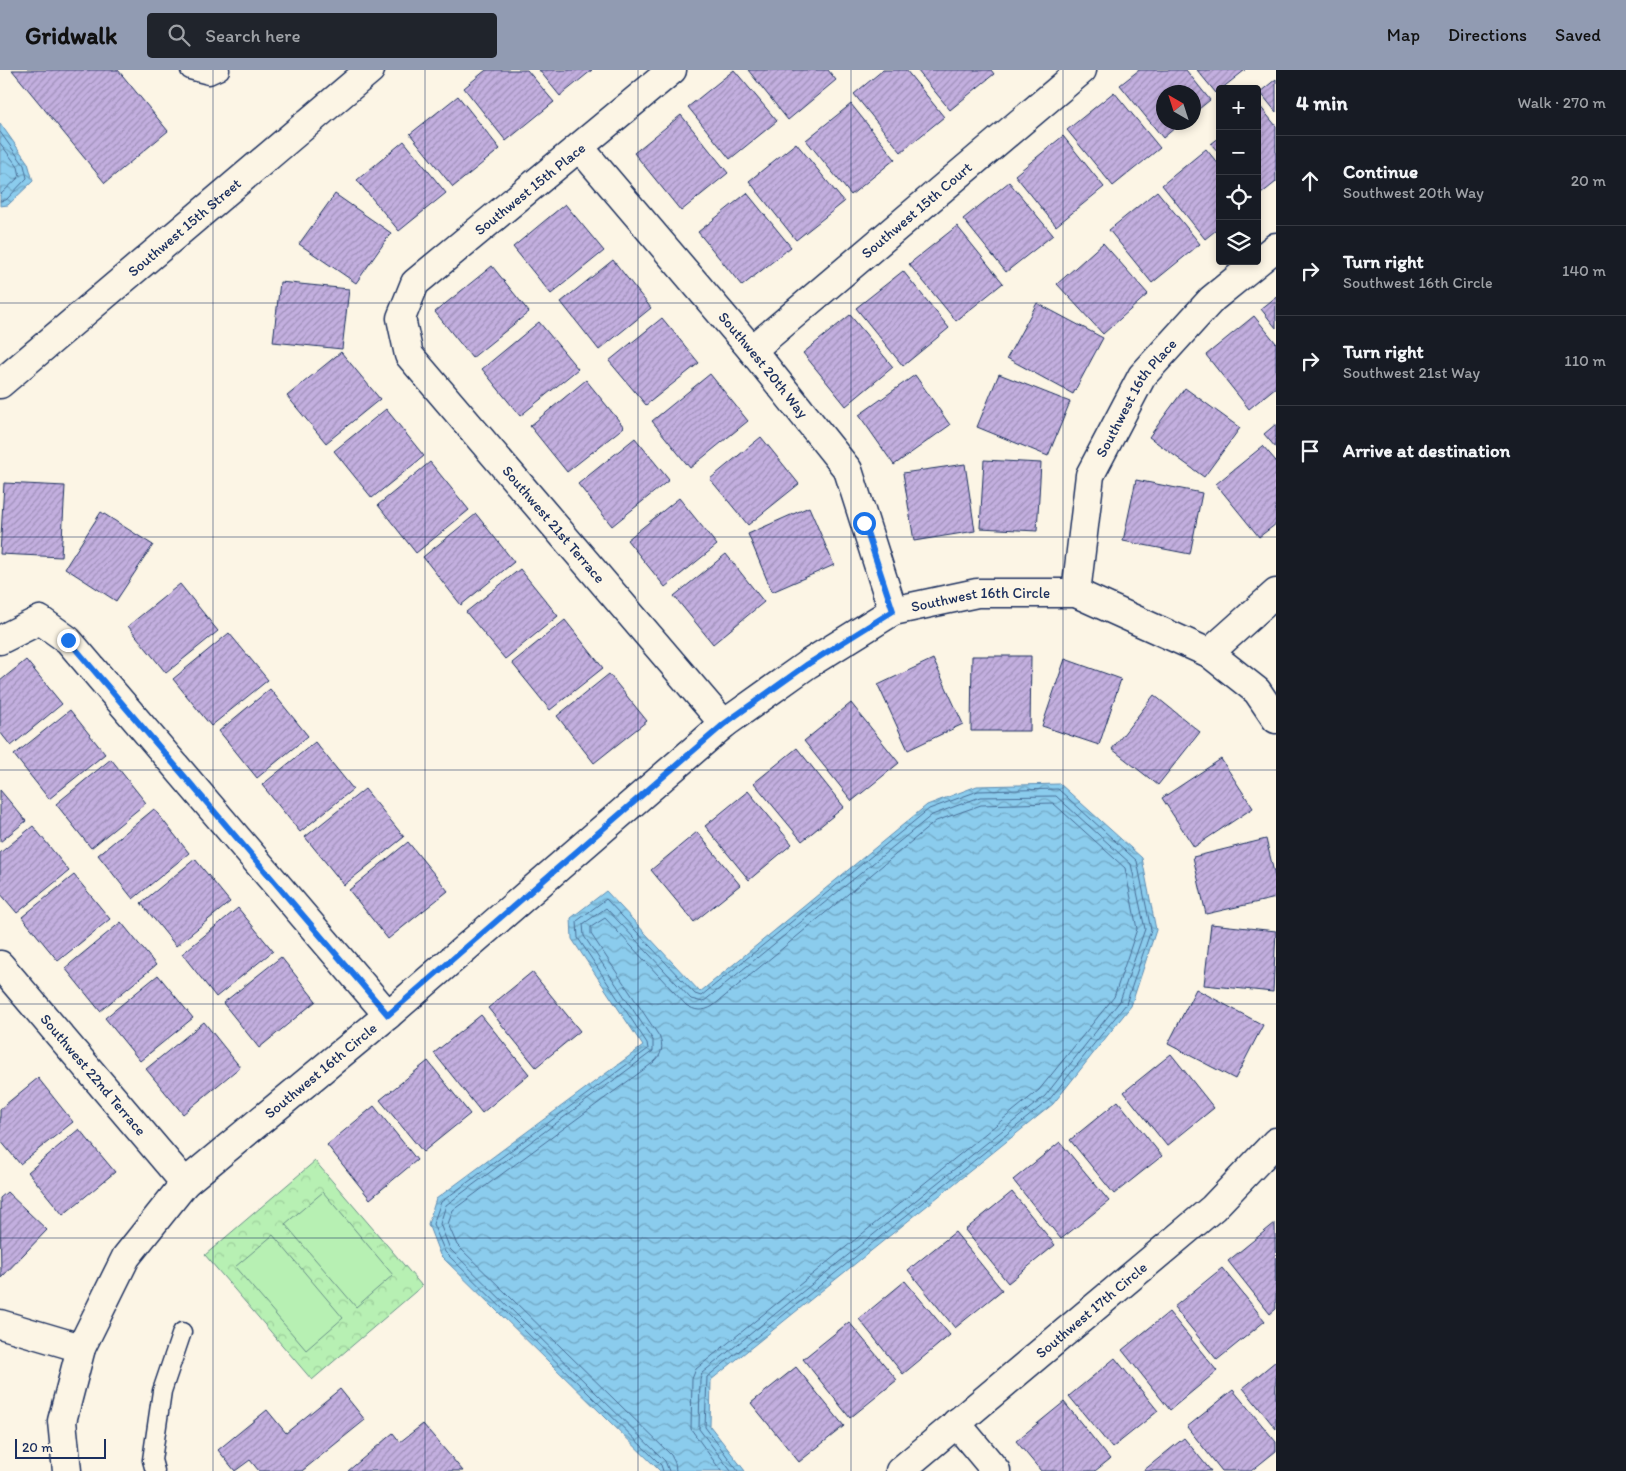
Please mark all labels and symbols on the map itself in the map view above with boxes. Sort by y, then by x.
north arrow [1156,85,1201,130]
street label: Southwest 15th Place [471,139,589,239]
street label: Southwest 15th Court [858,158,976,262]
street label: Southwest 15th Street [124,174,245,280]
street label: Southwest 20th Way [714,308,812,422]
street label: Southwest 16th Place [1092,335,1180,460]
street label: Southwest 21st Terrace [498,462,609,587]
route start [853,512,876,535]
street label: Southwest 16th Circle [909,584,1050,616]
route end [57,629,80,652]
street label: Southwest 22nd Terrace [36,1010,150,1139]
street label: Southwest 16th Circle [261,1019,381,1122]
street label: Southwest 17th Circle [1032,1258,1151,1362]
scale bar [15,1436,106,1459]

